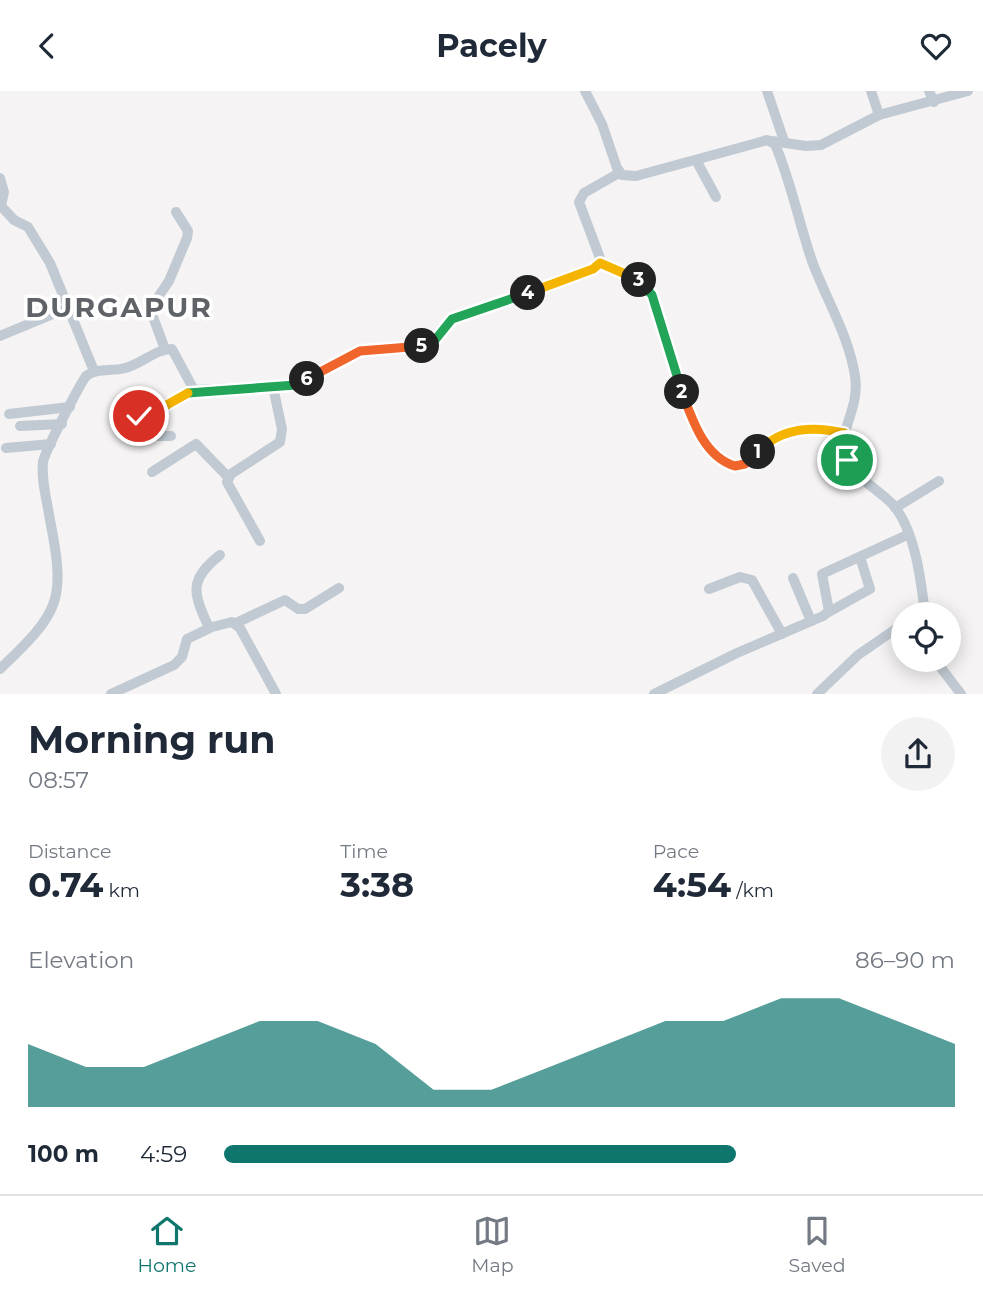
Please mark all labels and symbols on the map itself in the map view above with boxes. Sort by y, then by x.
pin: 3 [622,263,656,297]
pin: 4 [510,275,546,311]
district label: DURGAPUR [25,290,213,324]
pin: 5 [404,329,440,363]
pin: 6 [290,361,324,397]
pin: 2 [664,375,700,409]
pin [109,386,169,446]
pin [817,430,877,490]
pin: 1 [740,435,776,469]

